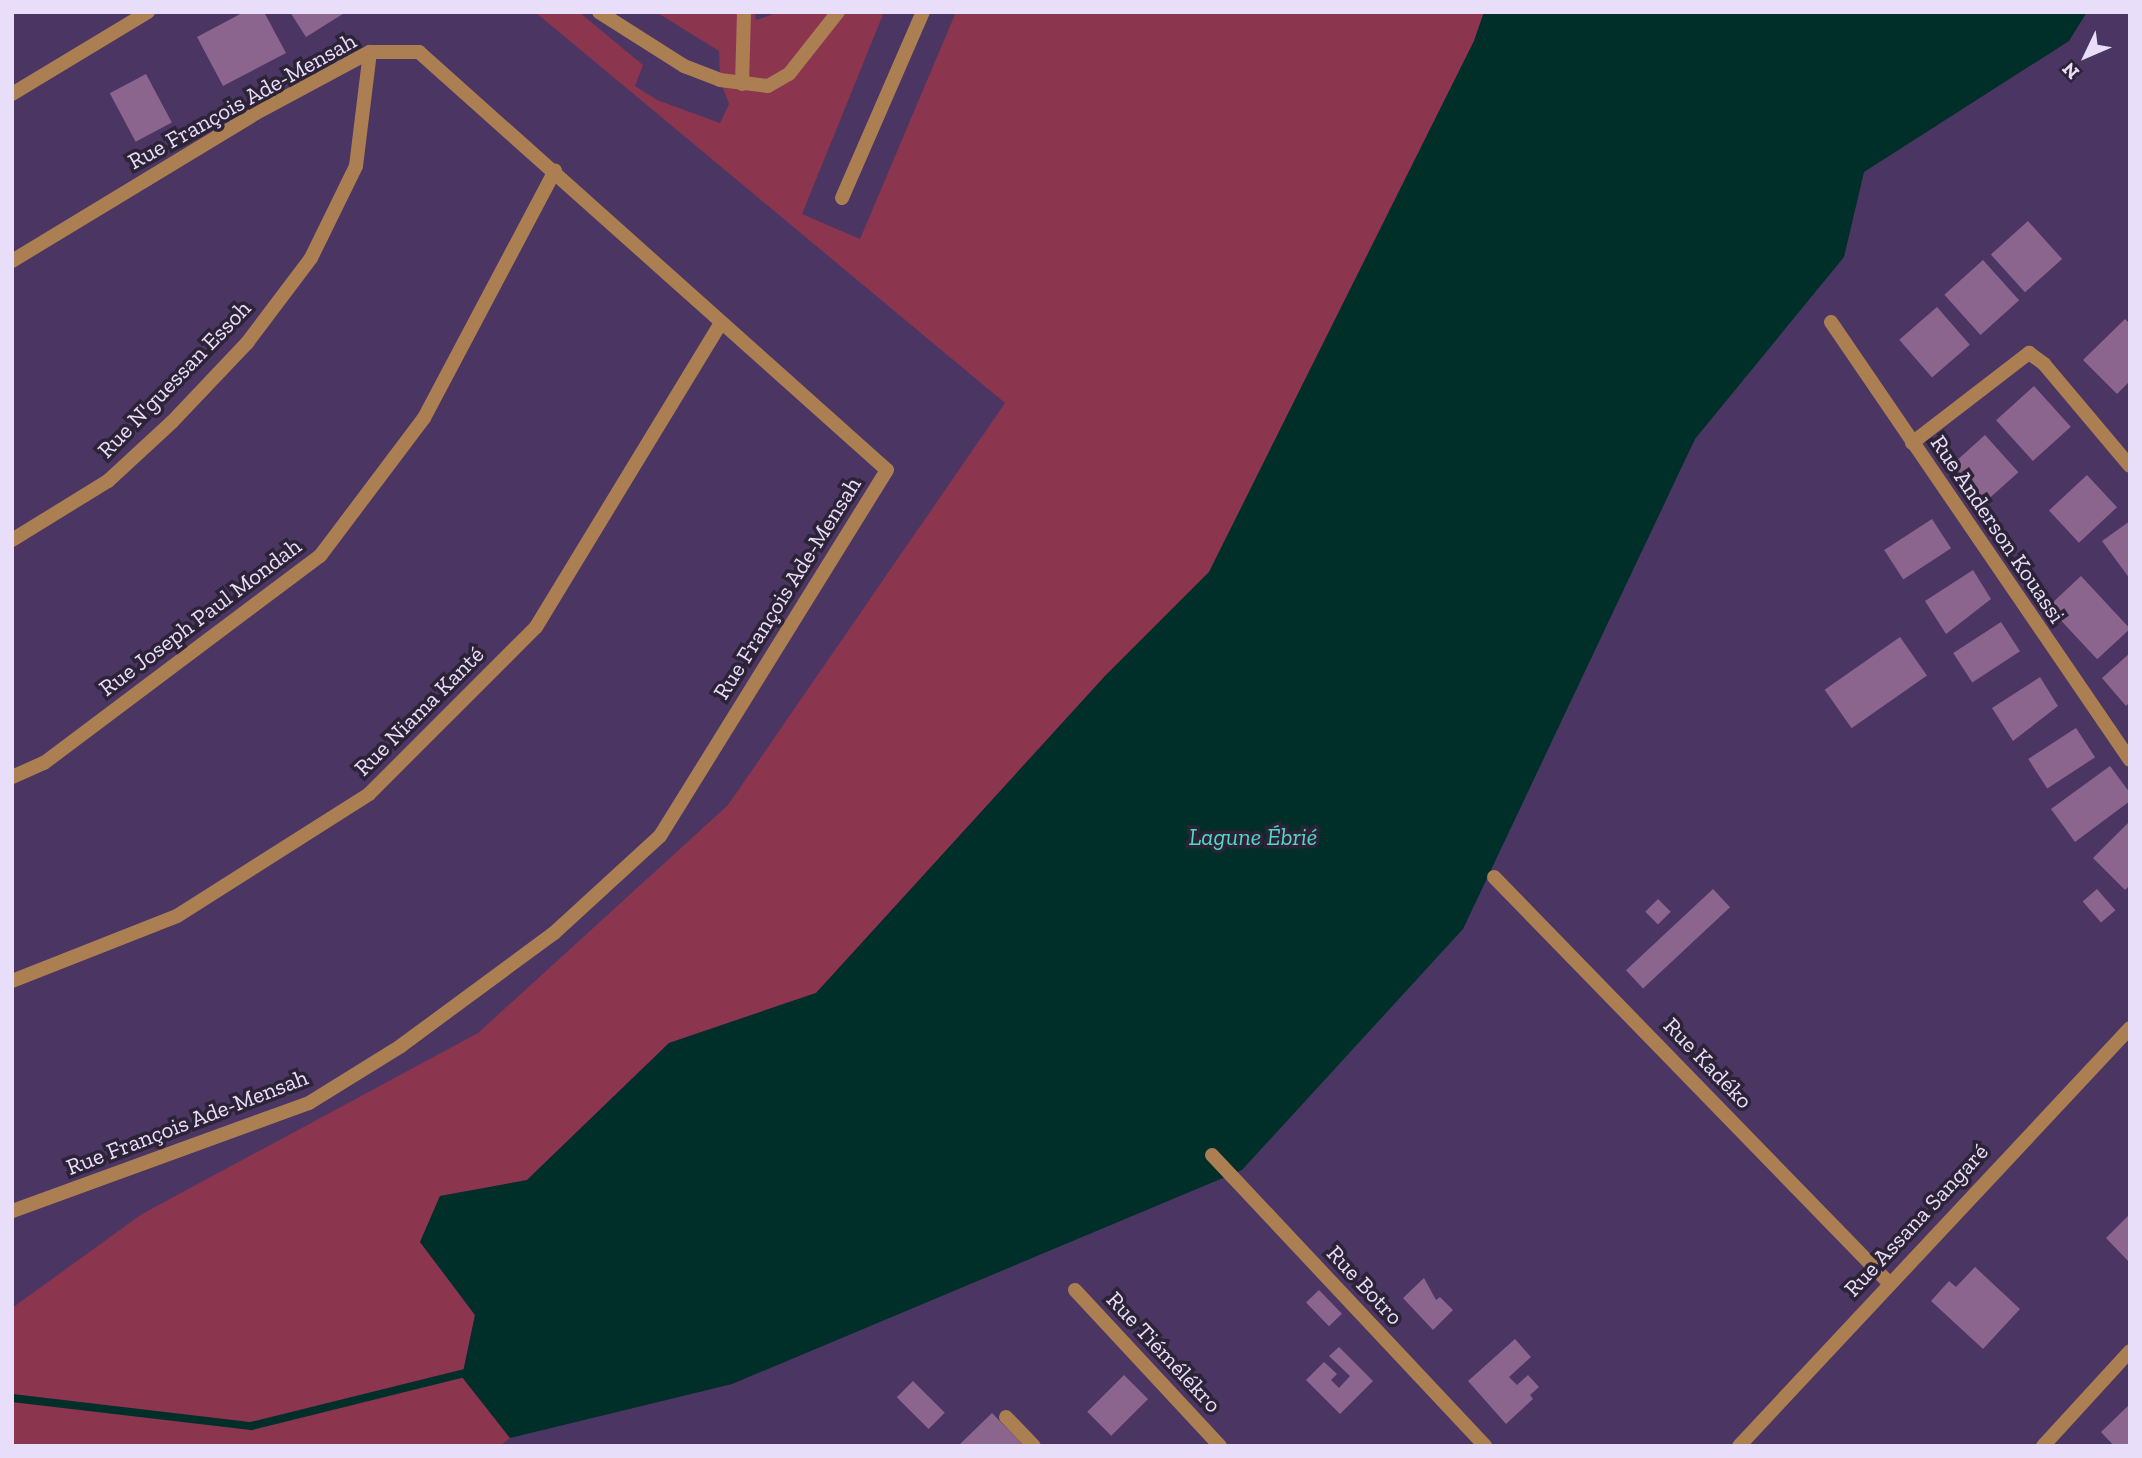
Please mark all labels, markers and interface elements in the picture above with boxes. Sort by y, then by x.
north arrow [2051,21,2121,91]
street label: Rue François Ade-Mensah [123,27,361,175]
text: N [2057,58,2084,84]
street label: Rue N'guessan Essoh [92,294,256,464]
street label: Rue Anderson Kouassi [1925,430,2071,628]
street label: Rue François Ade-Mensah [707,472,867,704]
street label: Rue Joseph Paul Mondah [93,532,307,702]
street label: Rue Niama Kanté [348,640,490,782]
water label: Lagune Ébrié [1189,823,1317,851]
street label: Rue Kadéko [1658,1012,1758,1114]
street label: Rue François Ade-Mensah [62,1063,312,1181]
street label: Rue Assana Sangaré [1838,1138,1994,1302]
street label: Rue Botro [1321,1239,1409,1331]
street label: Rue Tiémélékro [1101,1286,1227,1418]

